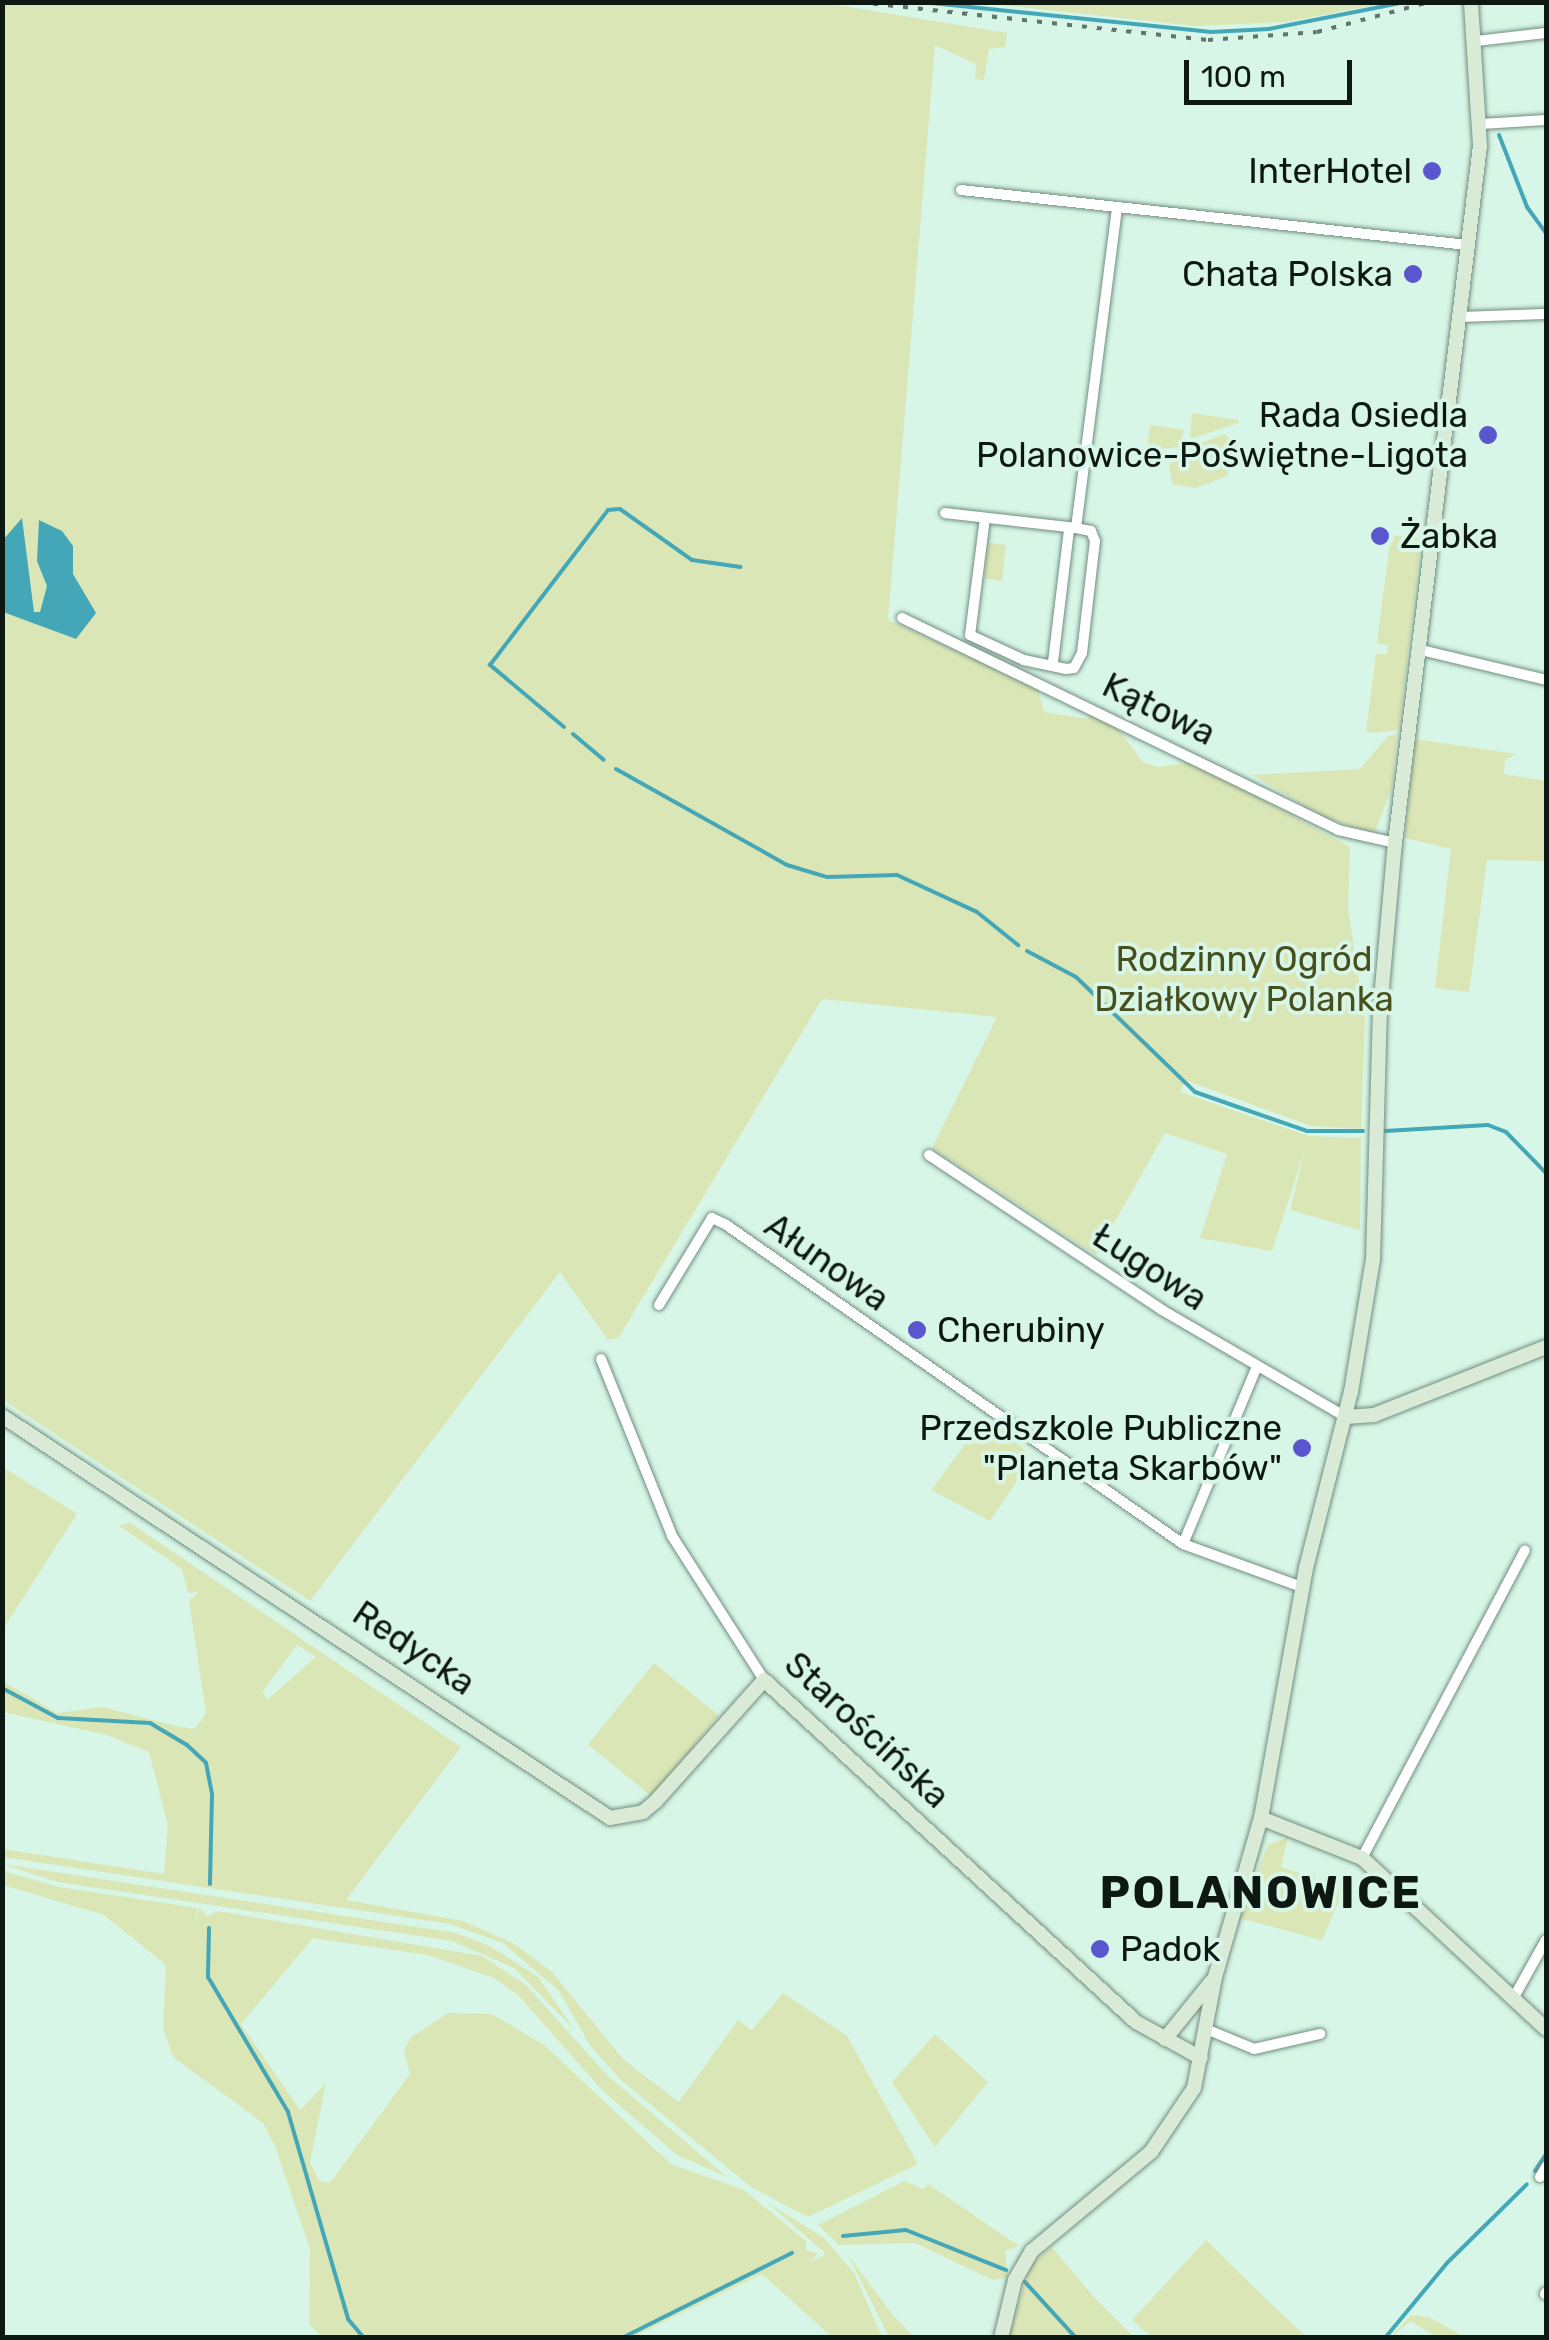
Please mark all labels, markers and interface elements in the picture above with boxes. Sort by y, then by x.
scale bar [1189,40,1356,102]
text: 100 m [1201,59,1286,95]
place label: InterHotel [1248,150,1412,192]
marker: InterHotel [1421,160,1443,182]
place label: Chata Polska [1182,253,1393,295]
marker: Chata Polska [1402,263,1424,285]
place label: Rada Osiedla Polanowice-Poświętne-Ligota [976,394,1468,476]
marker: Rada Osiedla Polanowice-Poświętne-Ligota [1477,424,1499,446]
place label: Żabka [1400,515,1498,557]
marker: Żabka [1369,525,1391,547]
street label: Kątowa [1096,664,1222,754]
park label: Rodzinny Ogród Działkowy Polanka [1094,938,1394,1020]
street label: Ałunowa [757,1204,897,1320]
street label: Ługowa [1085,1215,1215,1319]
place label: Cherubiny [937,1309,1105,1351]
marker: Cherubiny [906,1319,928,1341]
place label: Przedszkole Publiczne "Planeta Skarbów" [919,1407,1282,1489]
marker: Przedszkole Publiczne "Planeta Skarbów" [1291,1437,1313,1459]
street label: Redycka [345,1592,483,1704]
street label: Starościńska [776,1643,958,1817]
district label: POLANOWICE [1100,1866,1422,1920]
place label: Padok [1120,1928,1220,1970]
marker: Padok [1089,1938,1111,1960]

